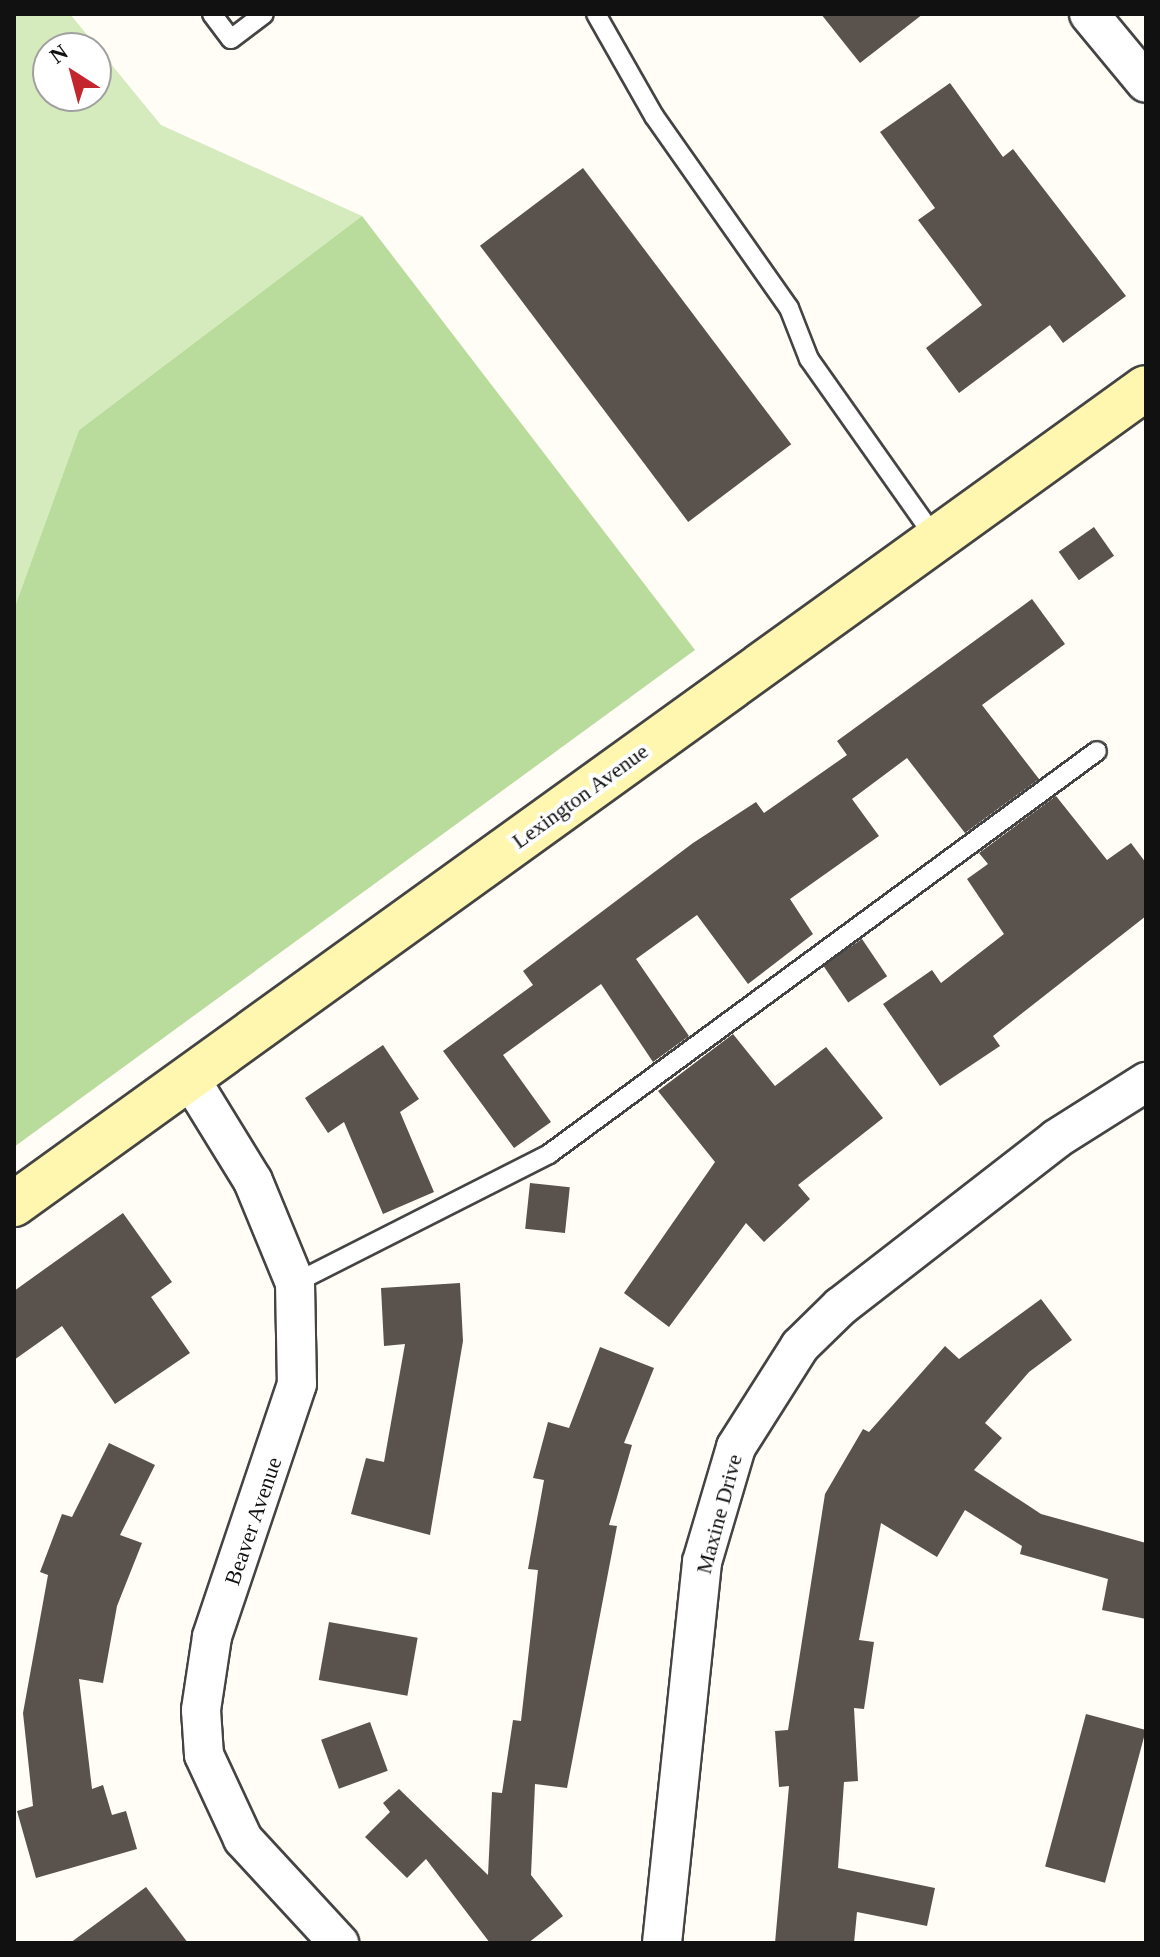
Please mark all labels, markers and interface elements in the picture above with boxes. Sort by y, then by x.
north arrow [32,32,112,112]
text: N [45,39,73,69]
street label: Lexington Avenue [506,738,654,854]
street label: Maxine Drive [690,1451,748,1577]
street label: Beaver Avenue [219,1453,287,1589]

